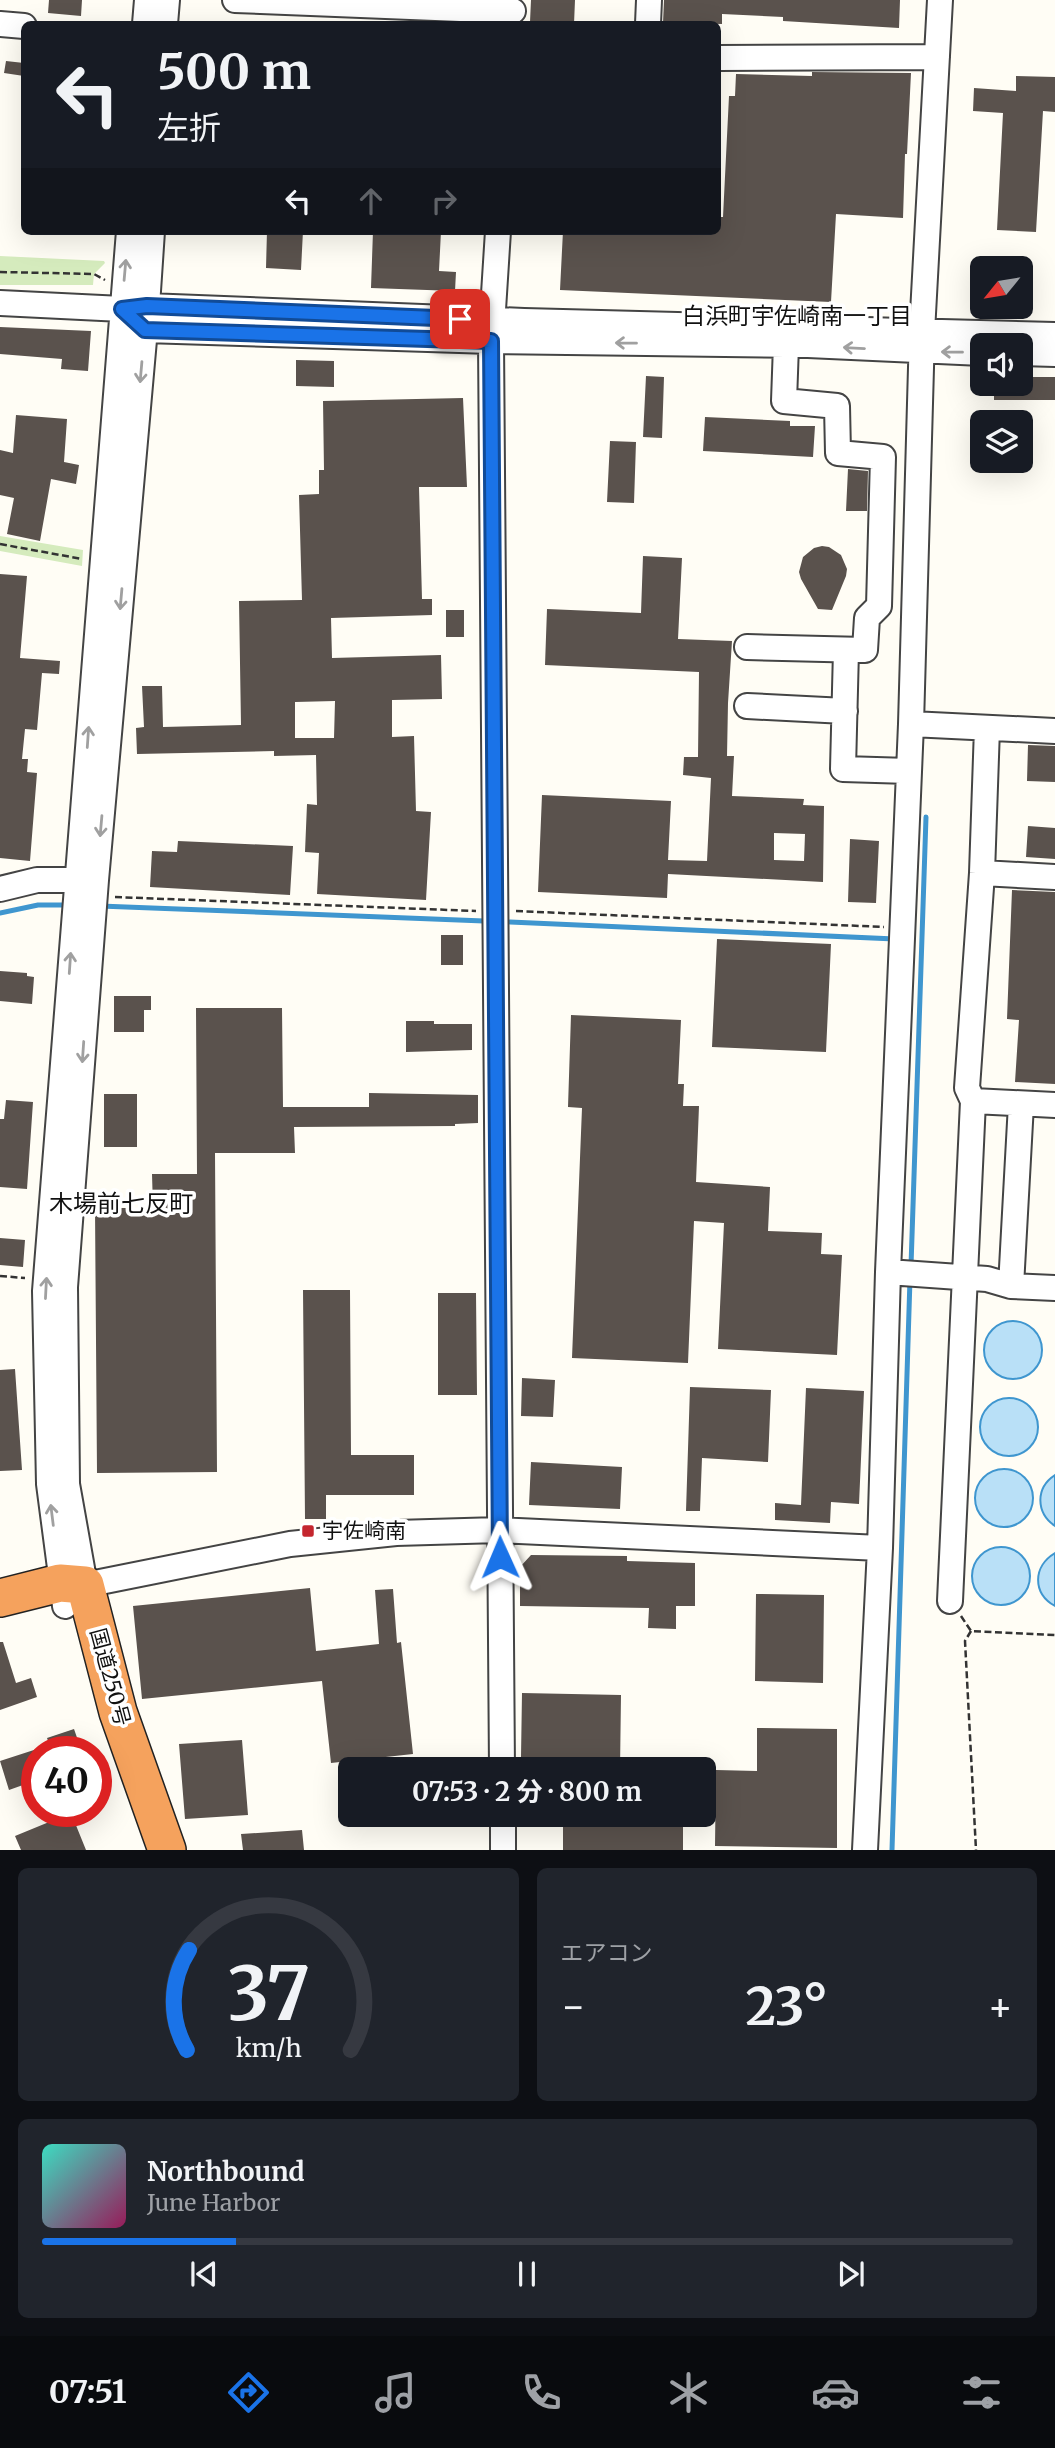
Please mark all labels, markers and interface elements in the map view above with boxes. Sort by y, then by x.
text: 500 m [157,41,311,102]
icon: left [42,49,133,140]
text: 左折 [157,108,221,148]
icon: left [279,182,317,220]
icon: ahead [352,182,390,220]
icon: right [425,182,463,220]
north arrow [970,256,1032,318]
map controls [970,256,1033,473]
one-way arrow [119,259,132,282]
pin [430,289,490,349]
icon: arrive [441,300,479,338]
district label: 白浜町宇佐崎南一丁目 [682,301,912,330]
button: sound [970,333,1033,396]
one-way arrow [615,336,638,350]
one-way arrow [843,341,866,354]
one-way arrow [941,345,964,359]
one-way arrow [135,361,148,383]
button: layers [970,410,1033,473]
one-way arrow [114,587,127,610]
one-way arrow [82,726,95,748]
one-way arrow [94,814,107,836]
one-way arrow [64,953,77,975]
one-way arrow [76,1040,89,1063]
district label: 木場前七反町 [49,1188,193,1219]
one-way arrow [40,1277,53,1300]
one-way arrow [46,1504,59,1527]
place label: 宇佐崎南 [322,1517,406,1544]
position arrow [463,1520,537,1594]
marker: 宇佐崎南 [300,1523,316,1539]
street label: 国道250号 [84,1625,136,1729]
speed limit sign: 40 [21,1736,112,1827]
text: 07:53 · 2 分 · 800 m [412,1775,642,1808]
text: エアコン [561,1938,653,1967]
text: 37 [227,1949,310,2041]
text: 23° [746,1974,828,2039]
text: − [561,1983,586,2030]
text: + [988,1983,1013,2030]
text: km/h [235,2032,301,2064]
text: Northbound [147,2155,305,2188]
text: June Harbor [147,2188,280,2217]
icon: previous [185,2255,223,2293]
icon: pause [508,2255,546,2293]
icon: next [832,2255,870,2293]
icon: directions [224,2368,273,2417]
icon: music [371,2368,420,2417]
icon: phone [517,2368,566,2417]
icon: climate [664,2368,713,2417]
icon: car [811,2368,860,2417]
icon: filters [957,2368,1006,2417]
text: 07:51 [49,2372,127,2412]

